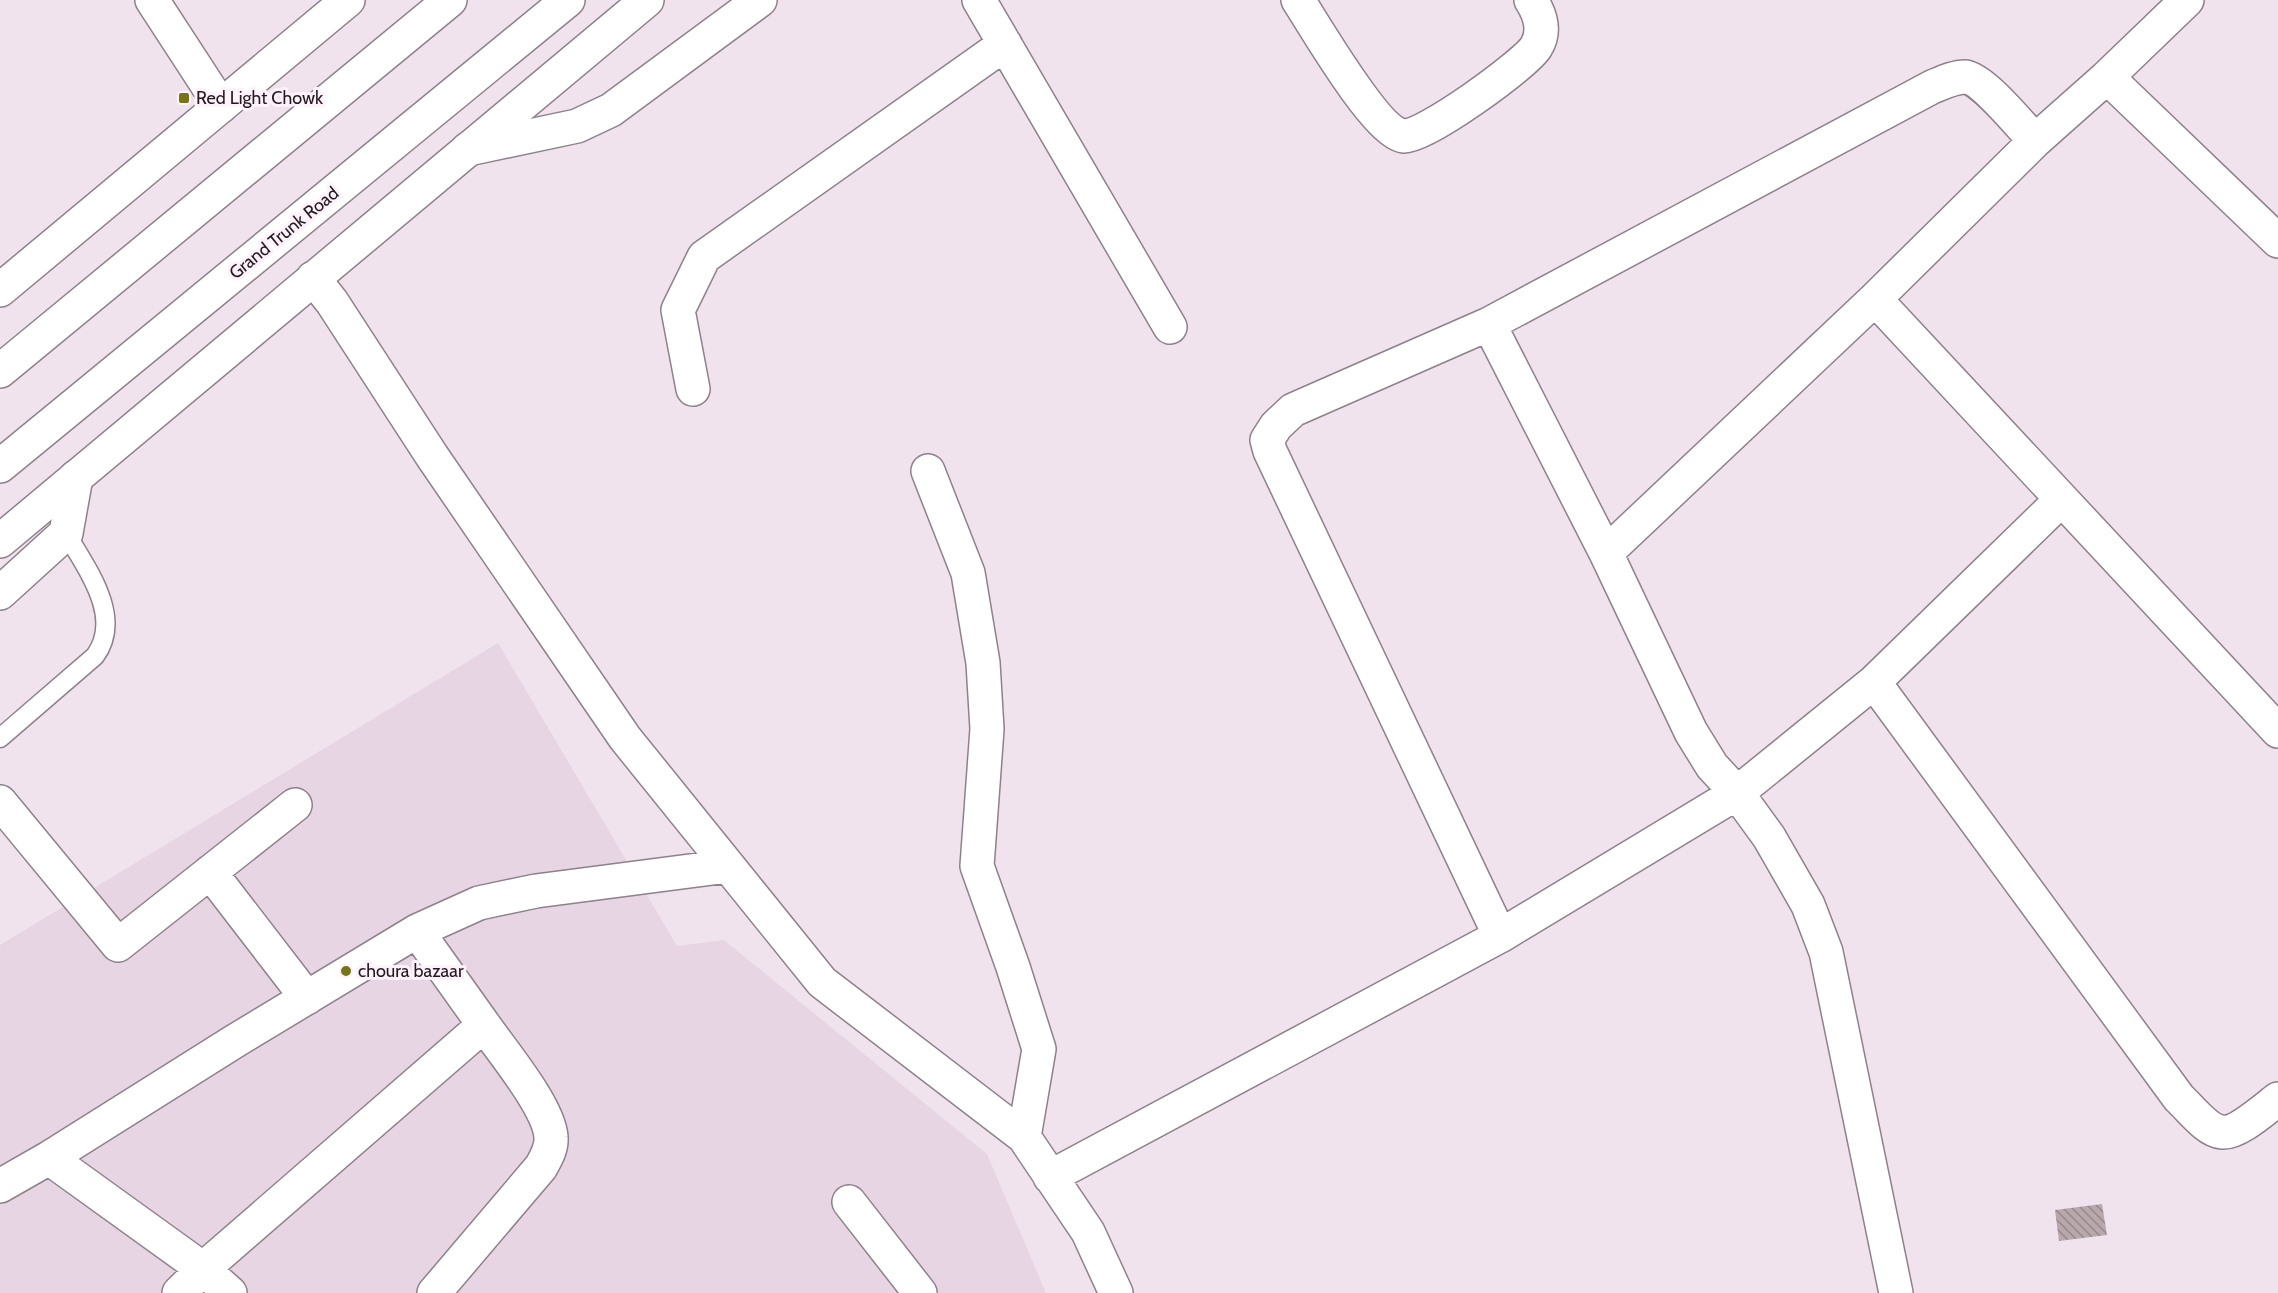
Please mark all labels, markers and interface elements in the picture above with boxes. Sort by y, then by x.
place label: Red Light Chowk [196,87,324,109]
marker: Red Light Chowk [177,91,191,105]
street label: Grand Trunk Road [225,182,343,284]
place label: choura bazaar [358,960,464,982]
marker: choura bazaar [339,964,353,978]

